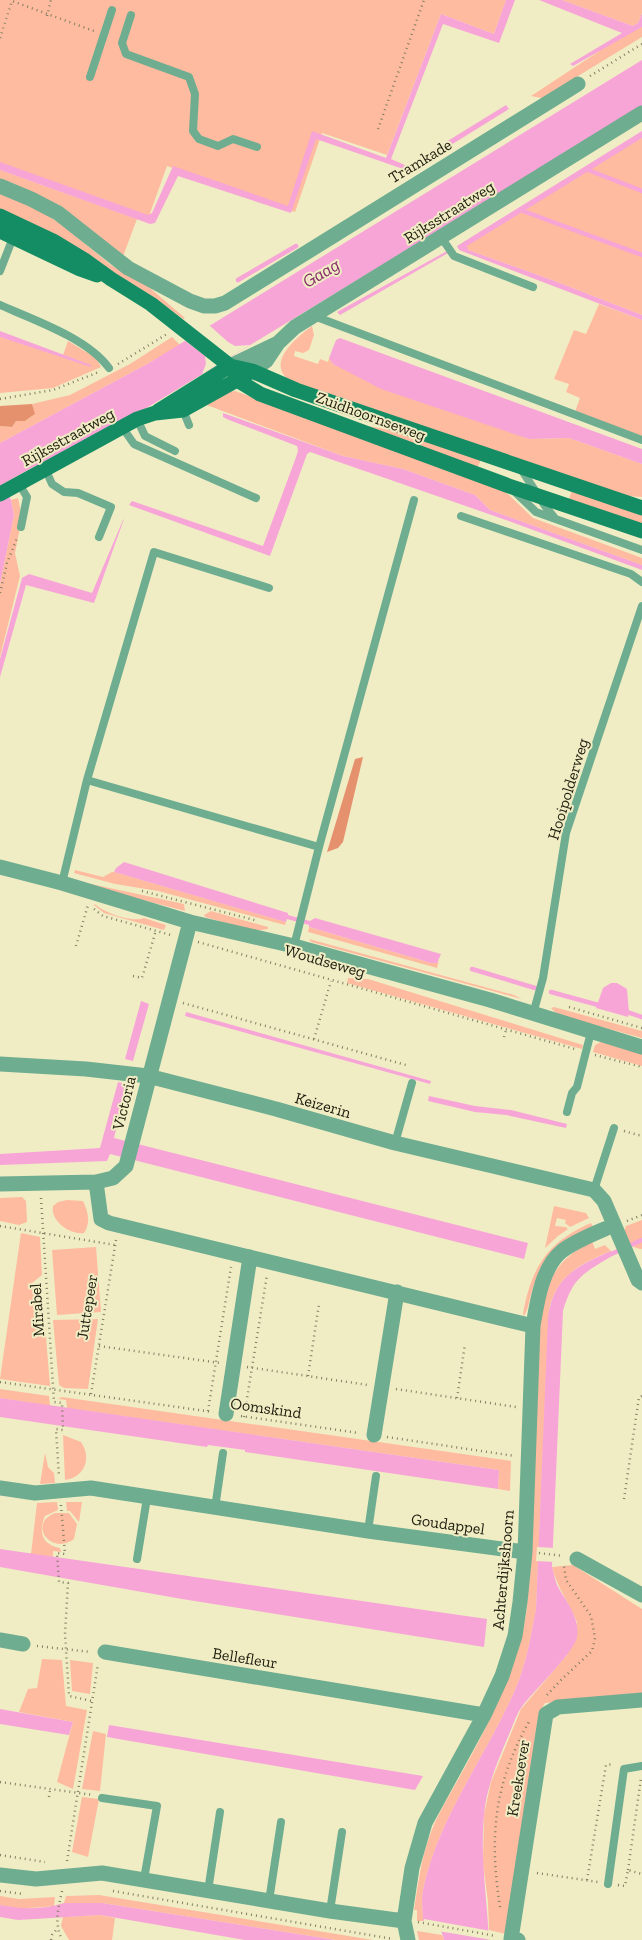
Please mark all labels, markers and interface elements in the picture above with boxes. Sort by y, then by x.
street label: Tramkade [385,135,455,187]
street label: Rijksstraatweg [400,176,498,247]
water label: Gaag [298,253,344,293]
street label: Zuidhoornseweg [314,387,429,445]
street label: Rijksstraatweg [18,404,118,470]
street label: Hooipolderweg [544,736,593,842]
street label: Woudseweg [283,940,368,982]
street label: Victoria [108,1074,140,1133]
street label: Keizerin [293,1088,354,1122]
street label: Juttepeer [72,1273,102,1341]
street label: Mirabel [26,1283,48,1337]
street label: Oomskind [229,1394,303,1422]
street label: Achterdijkshoorn [488,1508,518,1631]
street label: Goudappel [410,1509,486,1539]
street label: Bellefleur [211,1643,279,1673]
street label: Kreekoever [503,1738,533,1818]

